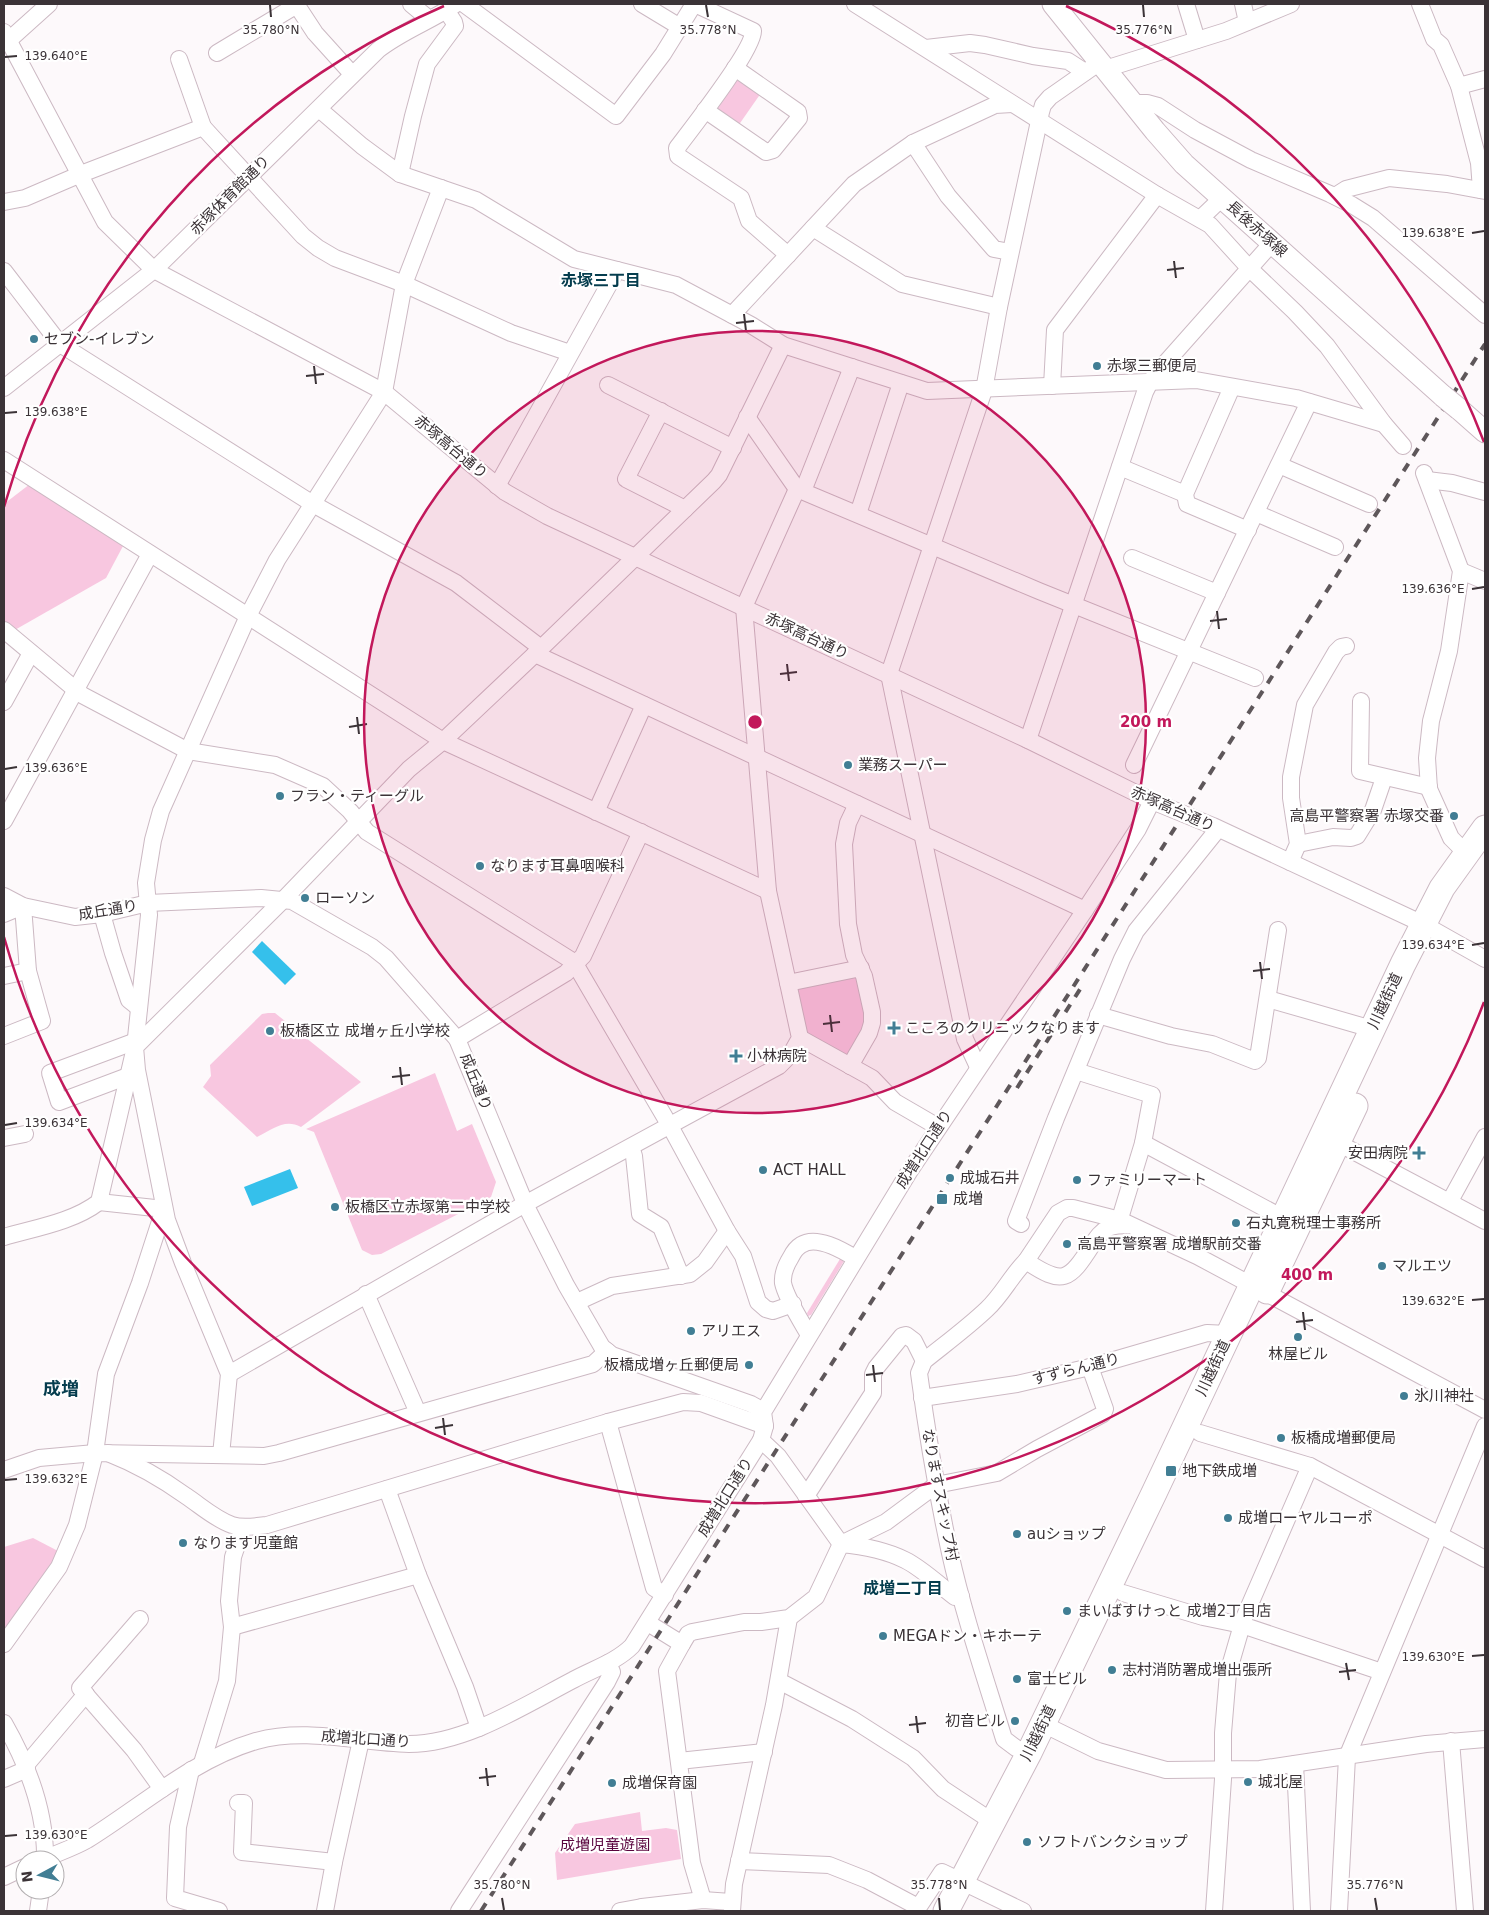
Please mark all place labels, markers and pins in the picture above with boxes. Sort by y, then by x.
place label: セブン-イレブン [44,330,154,348]
marker: セブン-イレブン [28,333,40,345]
place label: 赤塚三郵便局 [1107,357,1197,375]
marker: 赤塚三郵便局 [1091,360,1103,372]
centre of rings [746,713,764,731]
place label: 業務スーパー [858,756,948,774]
marker: 業務スーパー [842,759,854,771]
place label: フラン・ティーグル [290,787,424,805]
marker: フラン・ティーグル [274,790,286,802]
place label: 高島平警察署 赤塚交番 [1289,807,1444,825]
marker: 高島平警察署 赤塚交番 [1448,810,1460,822]
place label: なります耳鼻咽喉科 [490,857,625,875]
marker: なります耳鼻咽喉科 [474,860,486,872]
place label: ローソン [315,889,375,907]
marker: ローソン [299,892,311,904]
place label: こころのクリニックなります [905,1019,1100,1037]
marker: こころのクリニックなります [887,1021,901,1035]
place label: 板橋区立 成増ヶ丘小学校 [280,1022,450,1040]
marker: 板橋区立 成増ヶ丘小学校 [264,1025,276,1037]
place label: 小林病院 [747,1047,807,1065]
marker: 小林病院 [729,1049,743,1063]
place label: 安田病院 [1348,1144,1408,1162]
marker: 安田病院 [1412,1146,1426,1160]
place label: ACT HALL [773,1161,846,1179]
marker: ACT HALL [757,1164,769,1176]
place label: 成城石井 [960,1169,1020,1187]
place label: ファミリーマート [1087,1171,1207,1189]
marker: 成城石井 [944,1172,956,1184]
marker: ファミリーマート [1071,1174,1083,1186]
place label: 成増 [953,1190,983,1208]
marker: 成増 [935,1192,949,1206]
place label: 板橋区立赤塚第二中学校 [345,1198,510,1216]
marker: 板橋区立赤塚第二中学校 [329,1201,341,1213]
place label: 石丸寛税理士事務所 [1246,1214,1381,1232]
marker: 石丸寛税理士事務所 [1230,1217,1242,1229]
place label: 高島平警察署 成増駅前交番 [1077,1235,1262,1253]
marker: 高島平警察署 成増駅前交番 [1061,1238,1073,1250]
place label: マルエツ [1392,1257,1452,1275]
marker: マルエツ [1376,1260,1388,1272]
place label: アリエス [701,1322,761,1340]
marker: アリエス [685,1325,697,1337]
marker: 林屋ビル [1292,1331,1304,1343]
place label: 林屋ビル [1268,1345,1328,1363]
place label: 板橋成増ヶ丘郵便局 [604,1356,739,1374]
marker: 板橋成増ヶ丘郵便局 [743,1359,755,1371]
place label: 氷川神社 [1414,1387,1474,1405]
marker: 氷川神社 [1398,1390,1410,1402]
place label: 板橋成増郵便局 [1291,1429,1396,1447]
marker: 板橋成増郵便局 [1275,1432,1287,1444]
place label: 地下鉄成増 [1182,1462,1257,1480]
marker: 地下鉄成増 [1164,1464,1178,1478]
place label: 成増ローヤルコーポ [1238,1509,1373,1527]
marker: 成増ローヤルコーポ [1222,1512,1234,1524]
place label: auショップ [1027,1525,1106,1543]
marker: auショップ [1011,1528,1023,1540]
place label: なります児童館 [193,1534,298,1552]
marker: なります児童館 [177,1537,189,1549]
place label: まいばすけっと 成増2丁目店 [1077,1602,1271,1620]
marker: まいばすけっと 成増2丁目店 [1061,1605,1073,1617]
place label: MEGAドン・キホーテ [893,1627,1042,1645]
marker: MEGAドン・キホーテ [877,1630,889,1642]
place label: 志村消防署成増出張所 [1122,1661,1272,1679]
marker: 志村消防署成増出張所 [1106,1664,1118,1676]
place label: 富士ビル [1027,1670,1087,1688]
marker: 富士ビル [1011,1673,1023,1685]
place label: 初音ビル [945,1712,1005,1730]
marker: 初音ビル [1009,1715,1021,1727]
place label: 城北屋 [1258,1773,1303,1791]
place label: 成増保育園 [622,1774,697,1792]
marker: 城北屋 [1242,1776,1254,1788]
marker: 成増保育園 [606,1777,618,1789]
place label: ソフトバンクショップ [1037,1833,1188,1851]
marker: ソフトバンクショップ [1021,1836,1033,1848]

